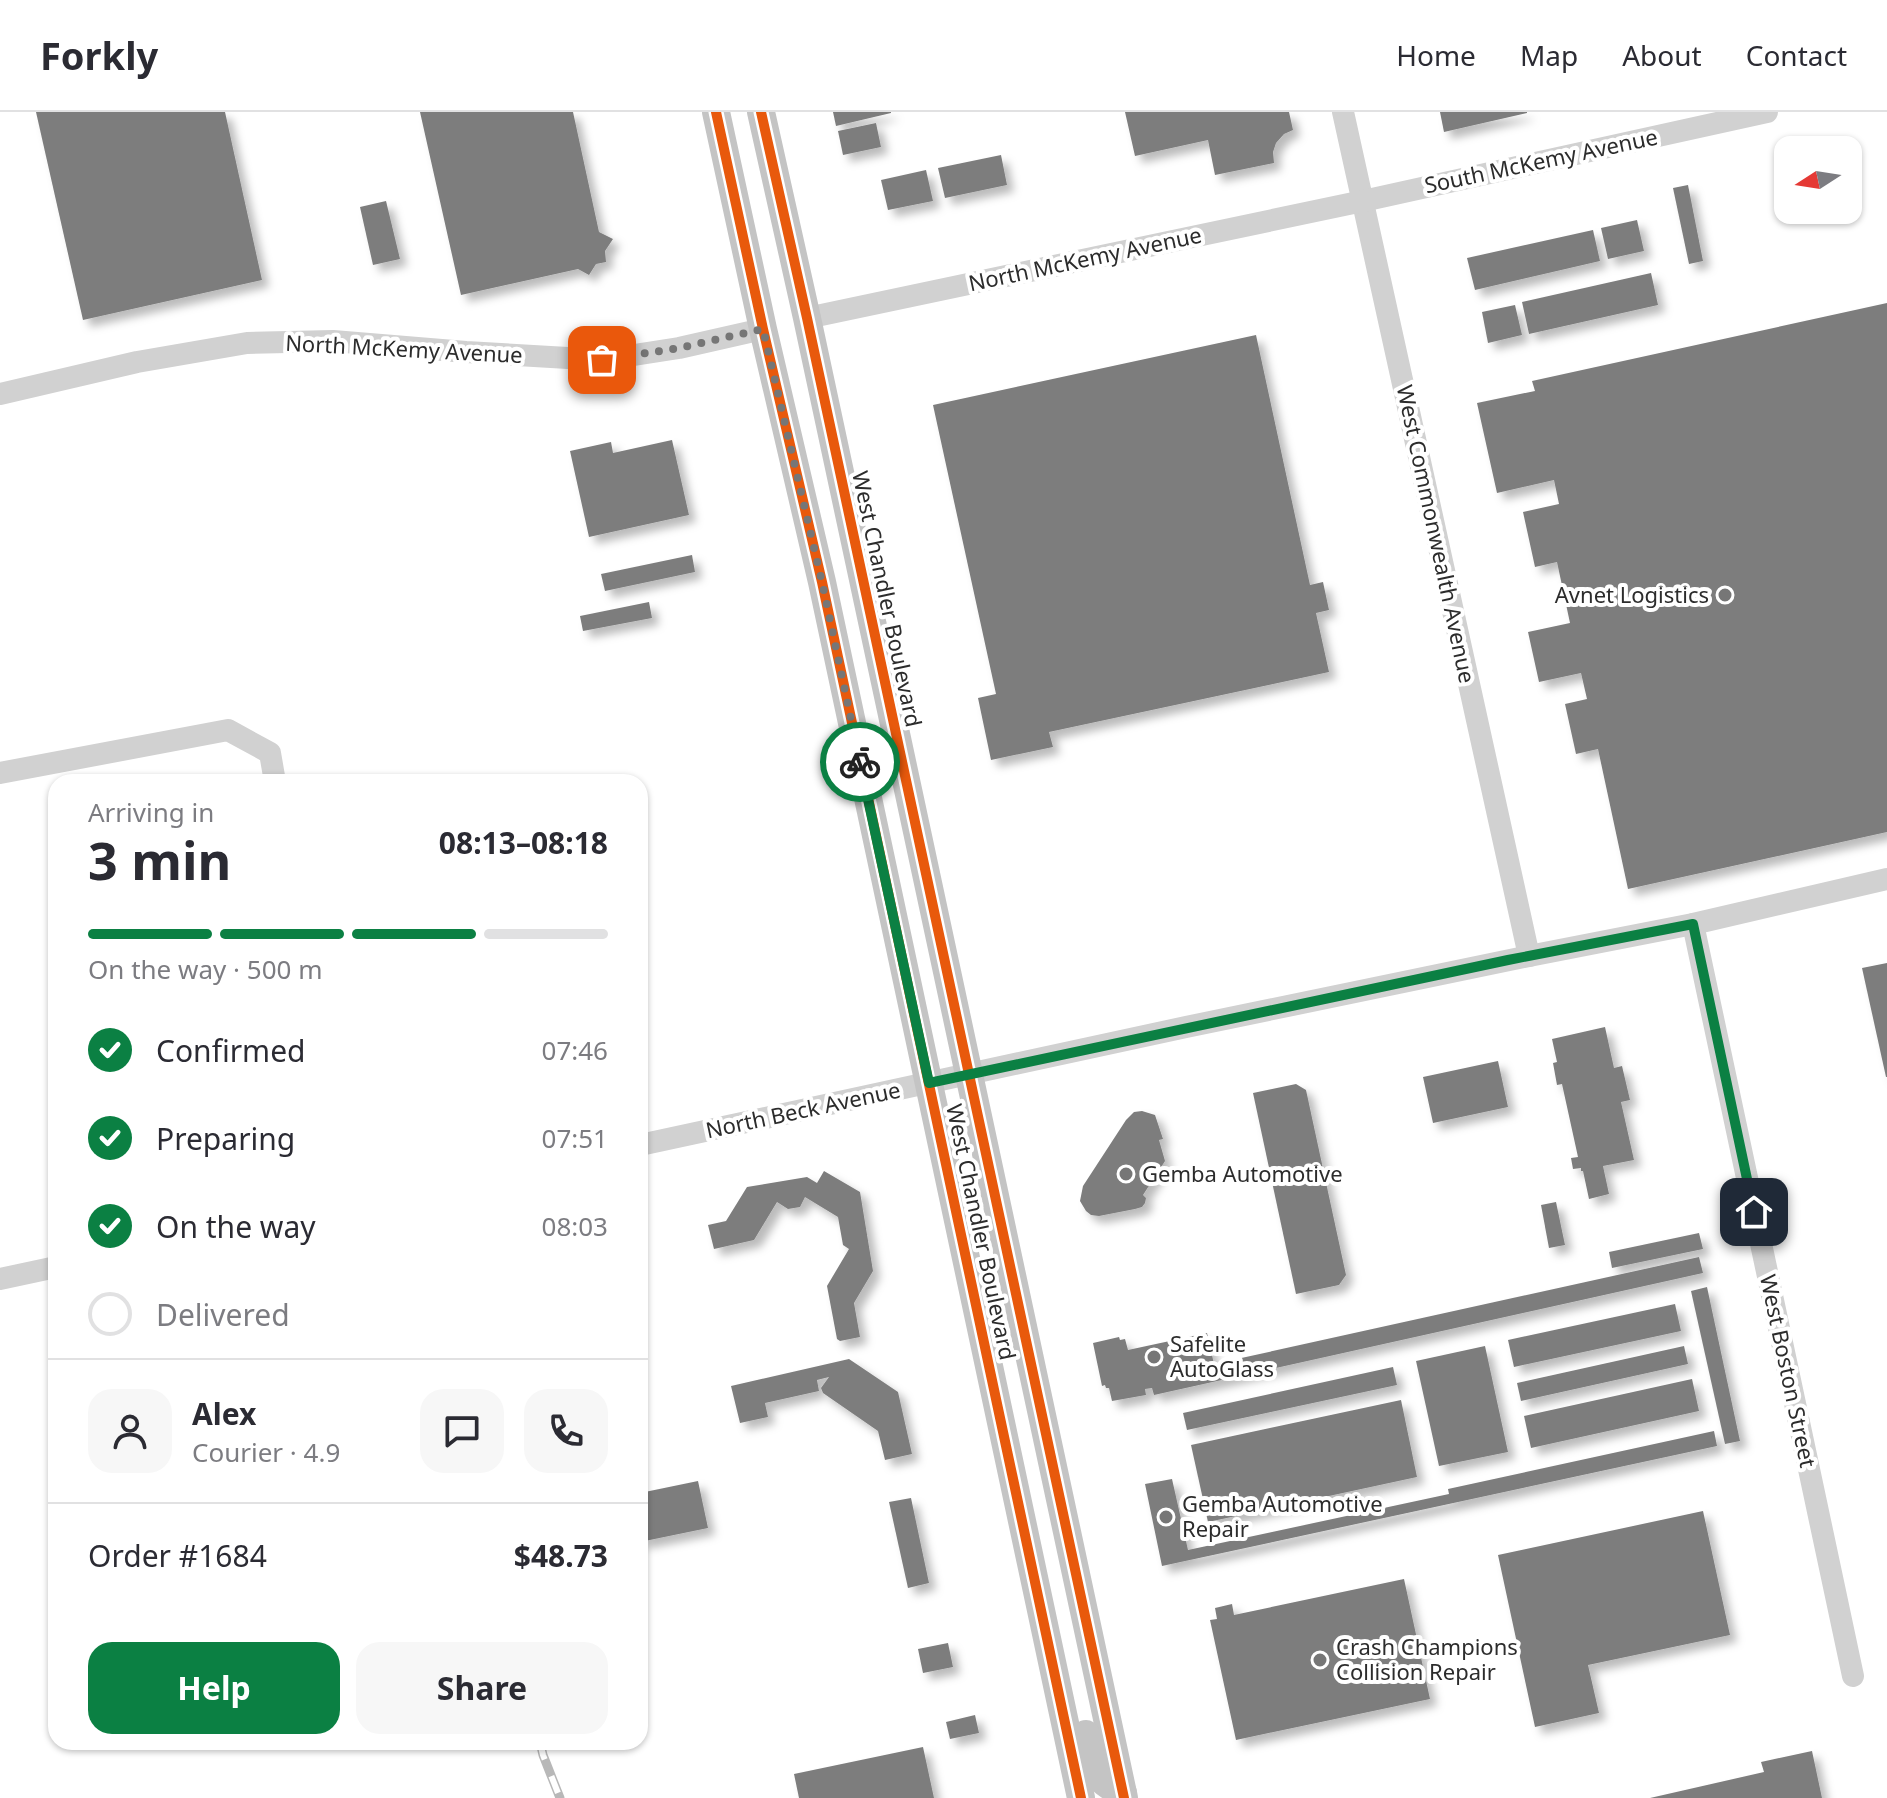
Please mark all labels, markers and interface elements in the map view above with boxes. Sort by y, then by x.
text: Forkly [40,29,158,81]
text: Home [1396,36,1476,74]
text: Map [1520,36,1578,74]
text: About [1622,36,1702,74]
text: Contact [1746,36,1847,74]
street label: South McKemy Avenue [1421,121,1660,199]
north arrow [1774,136,1862,224]
map controls [1774,136,1862,224]
street label: North McKemy Avenue [965,219,1204,297]
pin [568,326,636,394]
street label: North McKemy Avenue [285,327,524,369]
icon: bag [580,338,624,382]
street label: West Commonwealth Avenue [1391,382,1483,686]
street label: West Chandler Boulevard [846,468,930,730]
place label: Avnet Logistics [1555,579,1709,609]
marker: Avnet Logistics [1716,586,1734,604]
courier [820,722,900,802]
icon: bike [838,740,882,784]
text: Arriving in [88,794,214,830]
text: 08:13–08:18 [439,822,608,863]
text: 3 min [88,824,231,895]
text: On the way · 500 m [88,951,322,987]
icon: check [88,1028,132,1072]
text: Confirmed [156,1030,306,1071]
text: 07:46 [542,1032,608,1068]
street label: North Beck Avenue [703,1074,903,1144]
street label: West Chandler Boulevard [940,1101,1024,1363]
icon: check [88,1116,132,1160]
text: Preparing [156,1118,295,1159]
text: 07:51 [542,1120,608,1156]
place label: Gemba Automotive [1142,1158,1343,1188]
marker: Gemba Automotive [1117,1165,1135,1183]
pin [1720,1178,1788,1246]
icon: home [1732,1190,1776,1234]
icon: check [88,1204,132,1248]
text: On the way [156,1206,316,1247]
text: 08:03 [542,1208,608,1244]
street label: West Boston Street [1754,1271,1824,1470]
text: Delivered [156,1294,290,1335]
place label: Safelite AutoGlass [1170,1328,1274,1383]
marker: Safelite AutoGlass [1145,1348,1163,1366]
button: person [88,1389,172,1473]
button: chat [420,1389,504,1473]
button: phone [524,1389,608,1473]
text: Alex [192,1393,256,1434]
text: Courier · 4.9 [192,1434,340,1470]
place label: Gemba Automotive Repair [1182,1488,1383,1543]
marker: Gemba Automotive Repair [1157,1508,1175,1526]
text: Order #1684 [88,1535,267,1576]
text: $48.73 [514,1535,608,1576]
place label: Crash Champions Collision Repair [1336,1631,1518,1686]
button: Help [88,1642,340,1734]
button: Share [356,1642,608,1734]
marker: Crash Champions Collision Repair [1311,1651,1329,1669]

